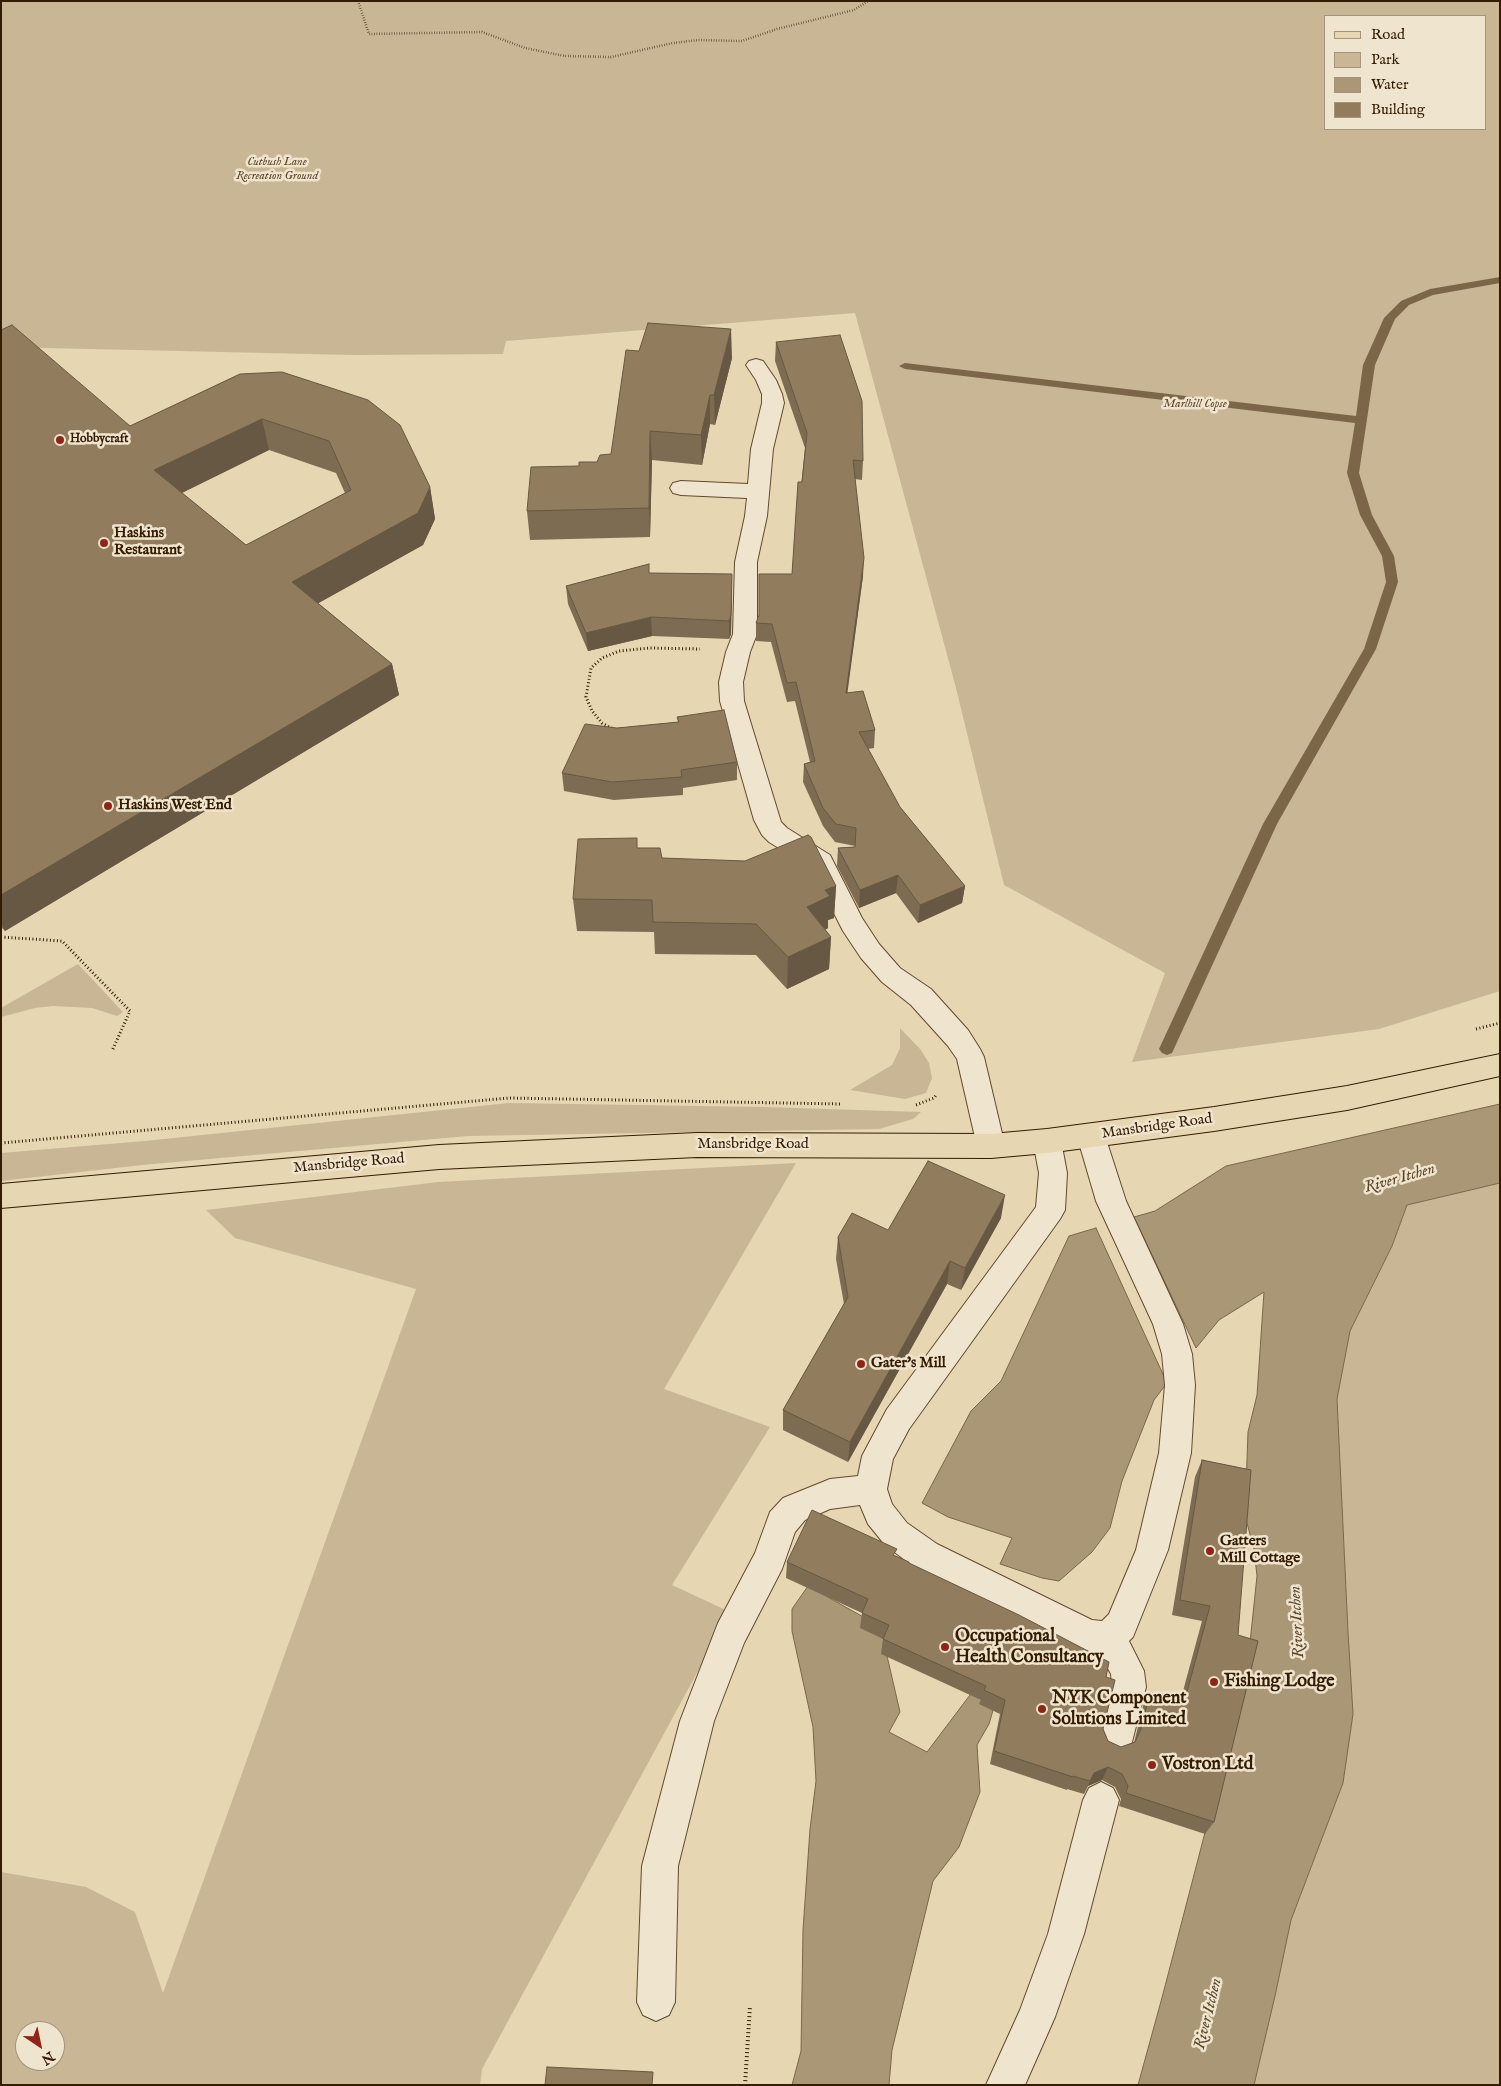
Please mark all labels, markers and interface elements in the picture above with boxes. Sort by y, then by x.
legend [1324,15,1486,130]
text: Road [1371,25,1405,44]
text: Park [1371,50,1400,69]
text: Water [1371,75,1408,94]
text: Building [1371,100,1425,119]
park label: Cutbush Lane Recreation Ground [236,156,318,184]
park label: Marlhill Copse [1163,398,1227,412]
place label: Hobbycraft [70,433,128,447]
marker: Hobbycraft [54,434,66,446]
place label: Haskins Restaurant [114,525,182,560]
marker: Haskins Restaurant [98,537,110,549]
place label: Haskins West End [118,797,232,815]
marker: Haskins West End [102,800,114,812]
street label: Mansbridge Road [1101,1110,1213,1144]
street label: Mansbridge Road [697,1136,809,1154]
street label: Mansbridge Road [293,1150,405,1178]
water label: River Itchen [1363,1160,1437,1198]
place label: Gater's Mill [871,1355,946,1373]
marker: Gater's Mill [855,1358,867,1370]
place label: Gatters Mill Cottage [1220,1533,1300,1568]
marker: Gatters Mill Cottage [1204,1545,1216,1557]
water label: River Itchen [1287,1585,1309,1659]
place label: Occupational Health Consultancy [955,1626,1104,1668]
marker: Occupational Health Consultancy [939,1641,951,1653]
place label: Fishing Lodge [1224,1671,1335,1693]
marker: Fishing Lodge [1208,1676,1220,1688]
place label: NYK Component Solutions Limited [1052,1688,1186,1730]
marker: NYK Component Solutions Limited [1036,1703,1048,1715]
place label: Vostron Ltd [1162,1754,1253,1776]
marker: Vostron Ltd [1146,1759,1158,1771]
water label: River Itchen [1191,1977,1227,2051]
north arrow [15,2021,65,2071]
text: N [38,2047,58,2068]

